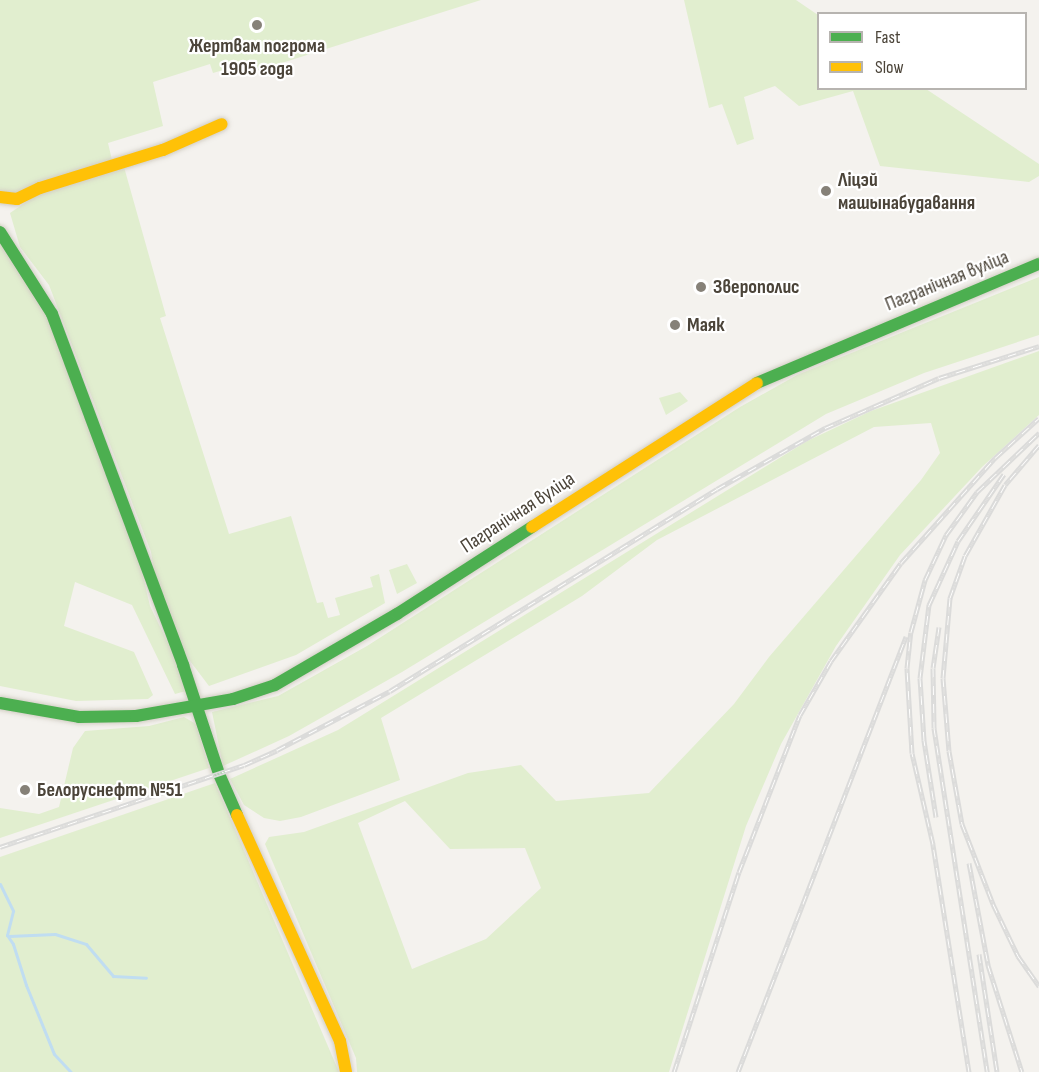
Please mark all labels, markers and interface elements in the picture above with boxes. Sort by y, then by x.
legend [817,12,1027,90]
marker: Жертвам погрома 1905 года [250,18,264,32]
text: Fast [875,27,900,48]
place label: Жертвам погрома 1905 года [189,35,325,82]
text: Slow [875,57,904,78]
place label: Ліцэй машынабудавання [838,168,975,215]
marker: Ліцэй машынабудавання [819,184,833,198]
street label: Пагранічная вуліца [882,245,1012,317]
place label: Зверополис [713,275,800,299]
marker: Зверополис [694,280,708,294]
place label: Маяк [687,313,725,337]
marker: Маяк [668,318,682,332]
street label: Пагранічная вуліца [456,467,580,559]
place label: Белоруснефть №51 [37,778,182,802]
marker: Белоруснефть №51 [18,783,32,797]

